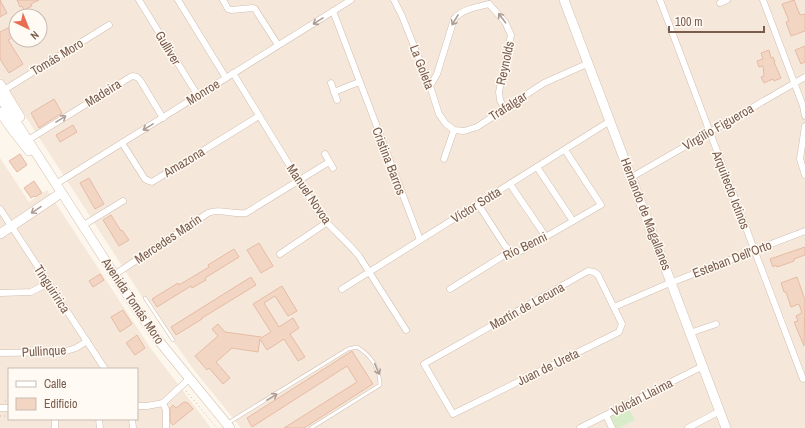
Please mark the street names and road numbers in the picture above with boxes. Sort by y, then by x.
street label: Gulliver [151,28,185,69]
street label: Tomás Moro [27,35,87,79]
street label: Reynolds [492,39,518,87]
street label: La Goleta [406,42,438,92]
street label: Madeira [82,75,124,111]
street label: Monroe [183,75,223,109]
street label: Trafalgar [486,87,531,125]
street label: Virgilio Figueroa [679,100,757,154]
street label: Cristina Barros [368,124,410,198]
street label: Amazona [159,143,208,181]
street label: Arquitecto Ictinos [708,147,754,232]
street label: Hernando de Magallanes [617,155,675,273]
street label: Manuel Novoa [283,161,335,227]
street label: Víctor Sotta [448,183,504,227]
street label: Mercedes Marín [131,210,205,268]
street label: Río Benni [500,228,550,264]
street label: Esteban Dell'Orto [690,236,774,282]
street label: Avenida Tomás Moro [97,254,168,347]
street label: Tinguiririca [30,262,74,316]
street label: Martín de Lecuna [487,278,567,334]
street label: Pullinque [21,341,67,361]
street label: Juan de Ureta [514,345,582,389]
street label: Volcán Llaima [608,374,676,420]

